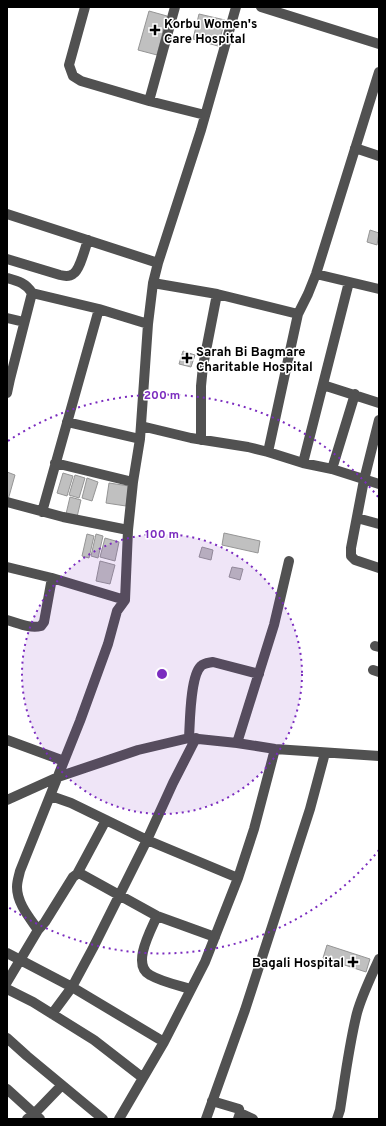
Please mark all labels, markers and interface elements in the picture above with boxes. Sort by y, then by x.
place label: Korbu Women's Care Hospital [164,17,257,48]
marker: Korbu Women's Care Hospital [149,24,161,36]
place label: Sarah Bi Bagmare Charitable Hospital [196,345,313,376]
marker: Sarah Bi Bagmare Charitable Hospital [181,352,193,364]
text: 200 m [144,388,180,404]
text: 100 m [145,527,179,543]
centre of rings [155,667,169,681]
place label: Bagali Hospital [252,956,344,972]
marker: Bagali Hospital [347,956,359,968]

